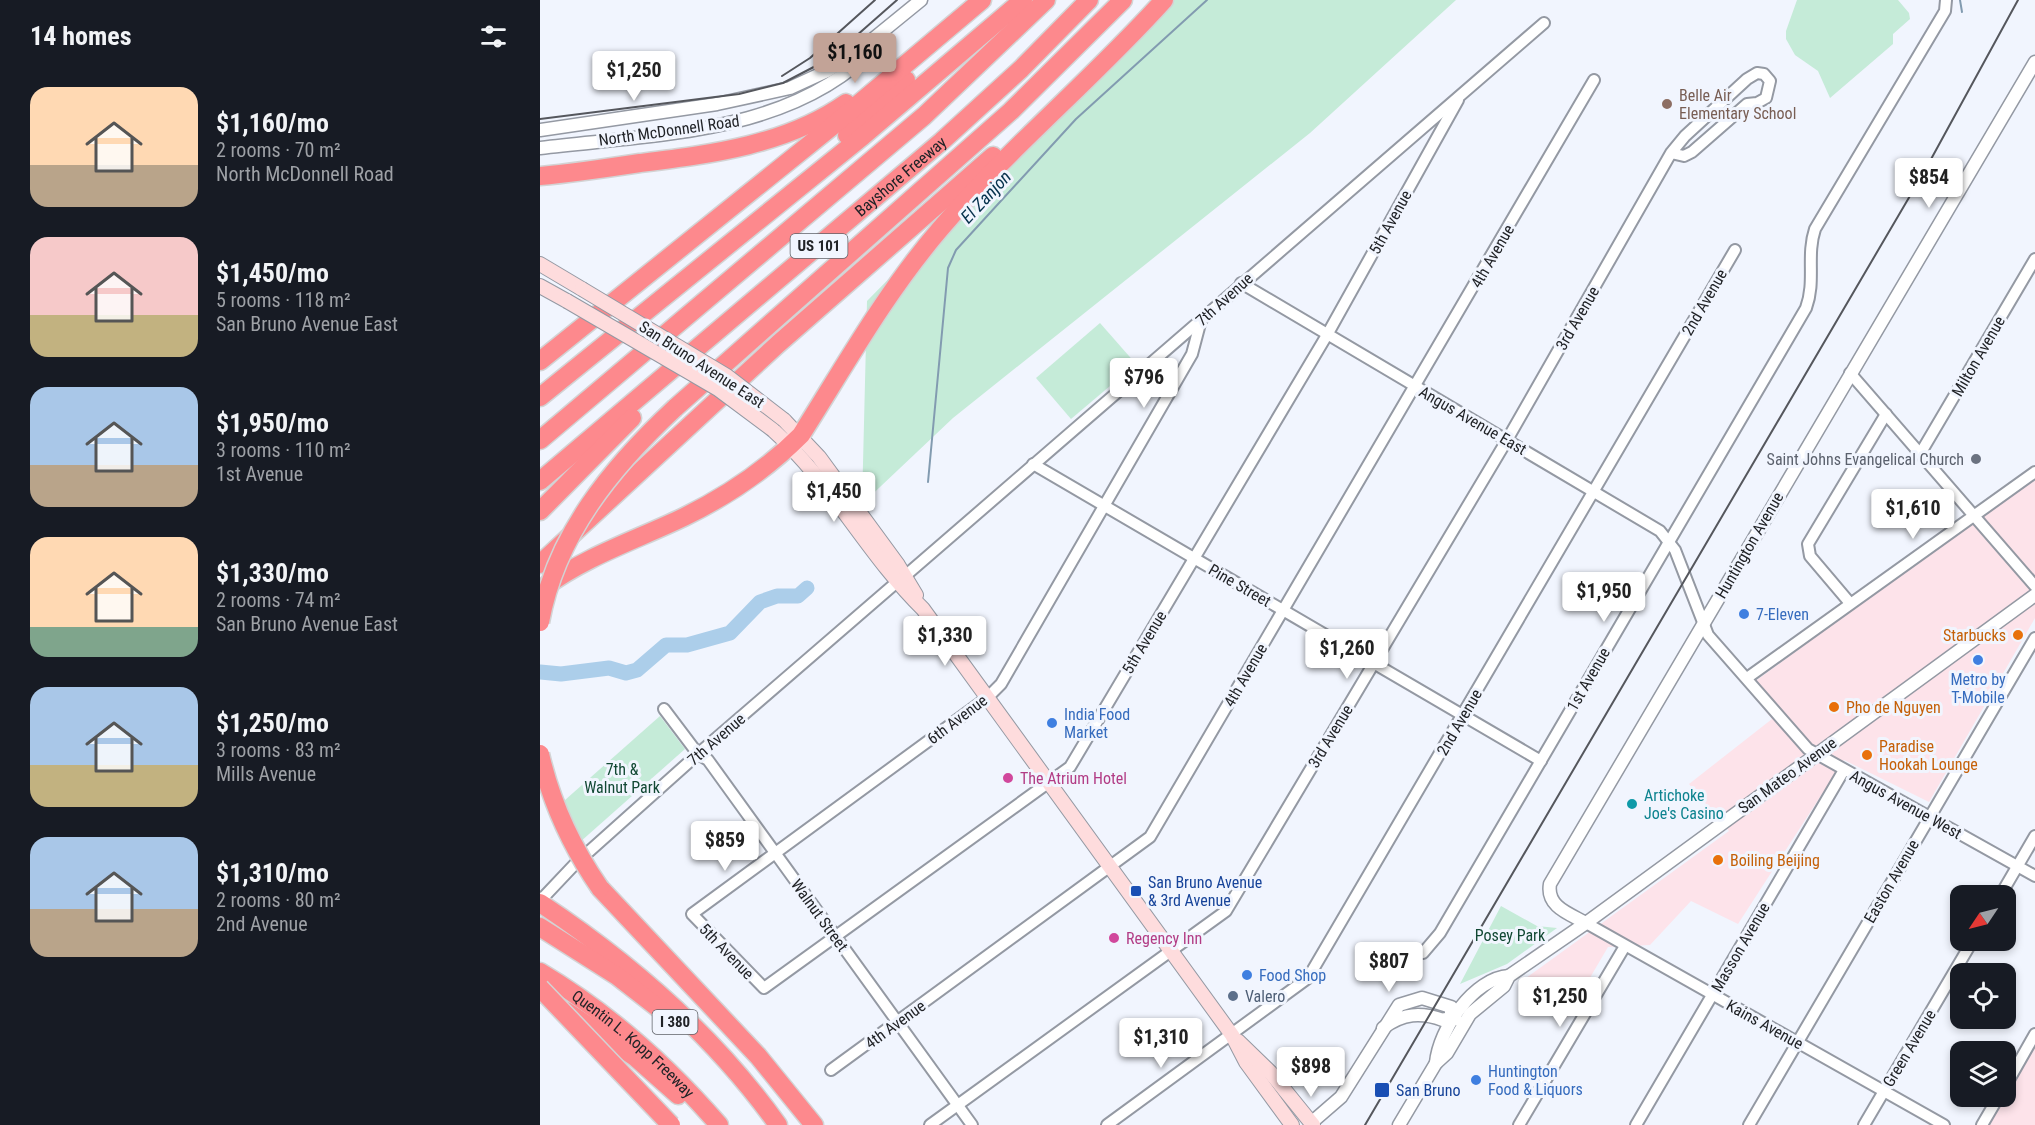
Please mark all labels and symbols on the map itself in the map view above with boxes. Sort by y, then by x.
pin: $1,160 [806,33,904,84]
pin: $1,250 [585,51,683,102]
place label: Belle Air Elementary School [1679,86,1796,123]
marker: Belle Air Elementary School [1660,97,1674,111]
street label: North McDonnell Road [597,111,741,150]
street label: Bayshore Freeway [851,132,951,221]
pin: $854 [1893,158,1965,209]
water label: El Zanjon [956,166,1015,227]
street label: 5th Avenue [1365,187,1416,258]
street label: 4th Avenue [1467,221,1518,291]
road number: US 101 [790,234,848,258]
street label: 2nd Avenue [1678,266,1731,339]
street label: 7th Avenue [1192,269,1257,330]
street label: 3rd Avenue [1552,283,1603,353]
street label: Milton Avenue [1948,313,2009,400]
street label: San Bruno Avenue East [636,317,768,412]
pin: $796 [1108,358,1180,409]
street label: Angus Avenue East [1416,382,1530,459]
place label: Saint Johns Evangelical Church [1767,450,1964,469]
marker: Saint Johns Evangelical Church [1969,452,1983,466]
pin: $1,450 [785,472,883,523]
street label: Huntington Avenue [1711,489,1788,602]
pin: $1,610 [1864,489,1962,540]
street label: Pine Street [1205,560,1275,611]
pin: $1,950 [1555,572,1653,623]
place label: 7-Eleven [1756,605,1809,624]
street label: 5th Avenue [1118,607,1171,677]
marker: 7-Eleven [1737,607,1751,621]
pin: $1,330 [896,616,994,667]
place label: Starbucks [1943,626,2006,645]
marker: Starbucks [2011,628,2025,642]
pin: $1,260 [1298,629,1396,680]
street label: 4th Avenue [1220,640,1271,710]
street label: 1st Avenue [1563,644,1614,714]
marker: Metro by T-Mobile [1971,653,1985,667]
place label: Metro by T-Mobile [1950,670,2006,707]
street label: 2nd Avenue [1433,686,1486,759]
street label: 6th Avenue [924,691,991,748]
place label: Pho de Nguyen [1846,698,1941,717]
marker: Pho de Nguyen [1827,700,1841,714]
street label: 3rd Avenue [1304,701,1357,771]
place label: India Food Market [1064,705,1130,742]
street label: 7th Avenue [684,709,749,770]
marker: India Food Market [1045,716,1059,730]
street label: San Mateo Avenue [1734,733,1840,818]
place label: Paradise Hookah Lounge [1879,737,1978,774]
marker: Paradise Hookah Lounge [1860,748,1874,762]
park label: 7th & Walnut Park [584,760,661,797]
street label: Angus Avenue West [1847,766,1965,843]
place label: The Atrium Hotel [1020,769,1127,788]
marker: The Atrium Hotel [1001,771,1015,785]
place label: Artichoke Joe's Casino [1644,786,1724,823]
marker: Artichoke Joe's Casino [1625,797,1639,811]
pin: $859 [689,821,761,872]
street label: Easton Avenue [1860,836,1923,926]
place label: Boiling Beijing [1730,851,1820,870]
marker: Boiling Beijing [1711,853,1725,867]
place label: San Bruno Avenue & 3rd Avenue [1148,873,1262,910]
street label: Walnut Street [787,875,852,955]
marker: San Bruno Avenue & 3rd Avenue [1129,884,1143,898]
north arrow [1950,885,2016,951]
street label: Masson Avenue [1707,899,1774,995]
street label: 5th Avenue [695,920,758,983]
park label: Posey Park [1475,926,1546,945]
place label: Regency Inn [1126,929,1202,948]
marker: Regency Inn [1107,931,1121,945]
pin: $807 [1353,942,1425,993]
place label: Food Shop [1259,966,1326,985]
marker: Food Shop [1240,968,1254,982]
pin: $1,250 [1511,977,1609,1028]
street label: Quentin L. Kopp Freeway [568,986,698,1102]
place label: Valero [1245,987,1285,1006]
marker: Valero [1226,989,1240,1003]
street label: 4th Avenue [861,996,929,1053]
street label: Kains Avenue [1723,996,1806,1053]
street label: Green Avenue [1879,1006,1940,1090]
road number: I 380 [652,1010,698,1034]
pin: $1,310 [1112,1018,1210,1069]
pin: $898 [1275,1047,1347,1098]
place label: Huntington Food & Liquors [1488,1062,1583,1099]
marker: Huntington Food & Liquors [1469,1073,1483,1087]
marker: San Bruno [1373,1081,1391,1099]
place label: San Bruno [1396,1081,1461,1100]

